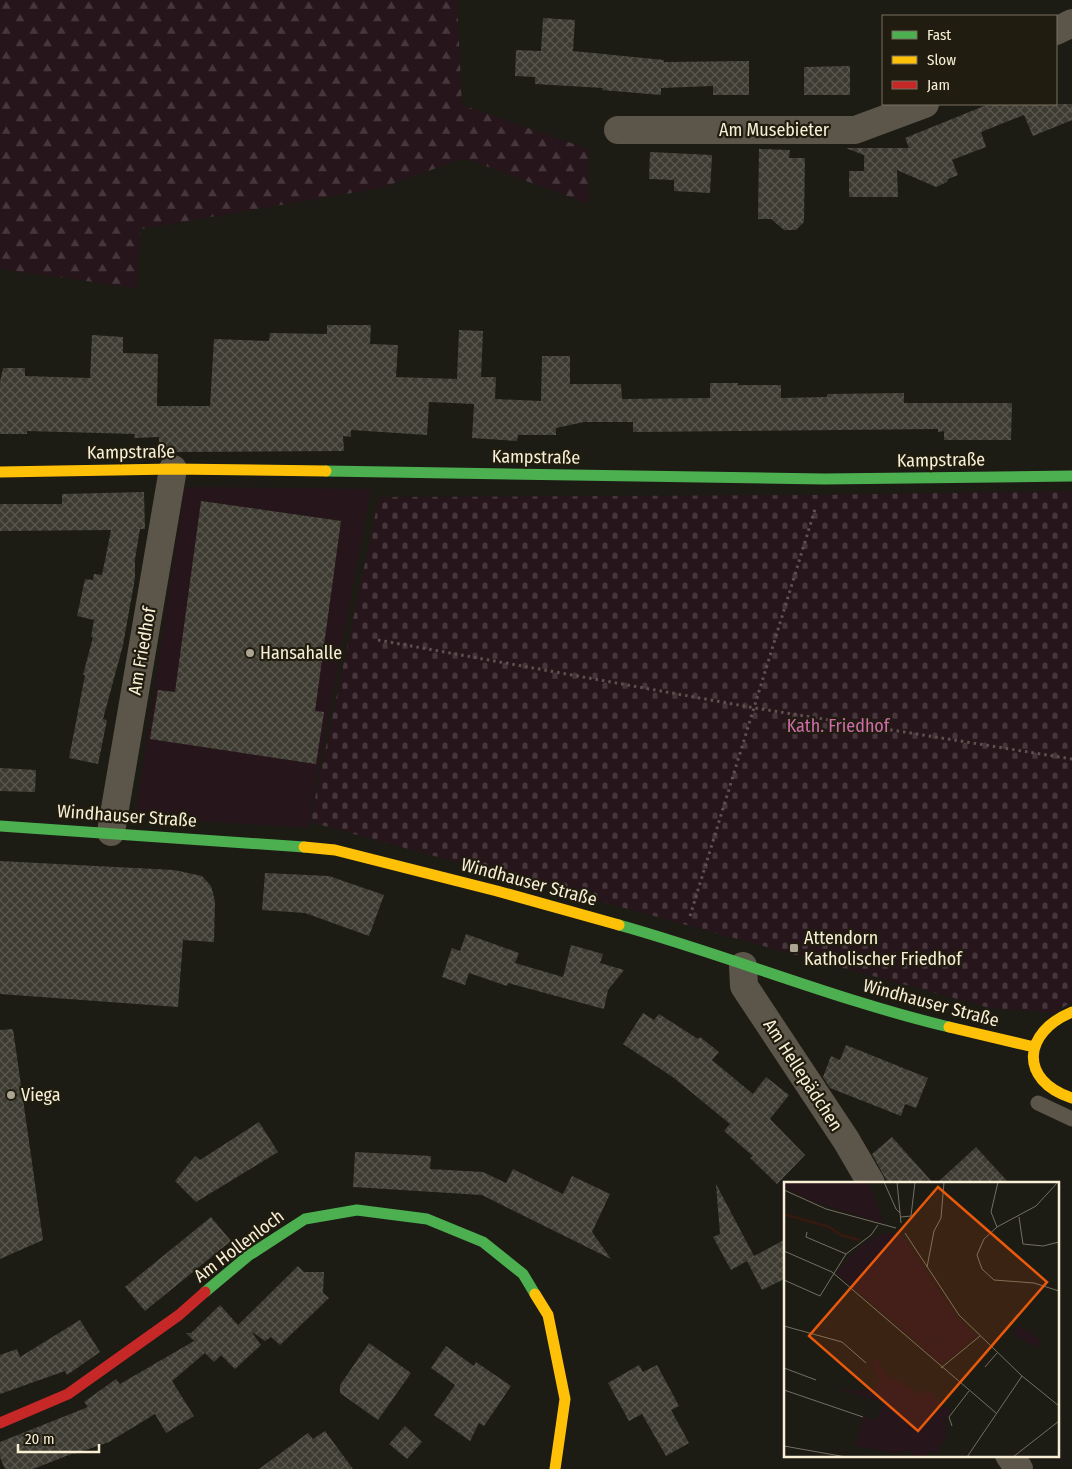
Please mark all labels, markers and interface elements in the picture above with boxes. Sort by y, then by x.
legend [882,15,1057,105]
text: Fast [927,26,951,44]
text: Slow [927,51,956,69]
text: Jam [927,76,950,94]
street label: Am Musebieter [719,119,830,141]
street label: Kampstraße [87,440,175,464]
street label: Kampstraße [492,445,580,469]
street label: Kampstraße [897,448,985,472]
street label: Am Friedhof [123,604,161,697]
place label: Hansahalle [260,642,342,664]
marker: Hansahalle [244,647,256,659]
park label: Kath. Friedhof [787,715,891,737]
street label: Windhauser Straße [56,800,198,832]
street label: Windhauser Straße [459,853,599,911]
place label: Attendorn Katholischer Friedhof [804,927,963,970]
marker: Attendorn Katholischer Friedhof [788,942,800,954]
street label: Windhauser Straße [861,974,1001,1032]
street label: Am Hellepädchen [759,1015,847,1135]
place label: Viega [21,1084,61,1106]
marker: Viega [5,1089,17,1101]
inset map [784,1182,1060,1456]
street label: Am Hollenloch [190,1205,288,1287]
scale bar [18,1422,99,1454]
text: 20 m [25,1430,55,1448]

